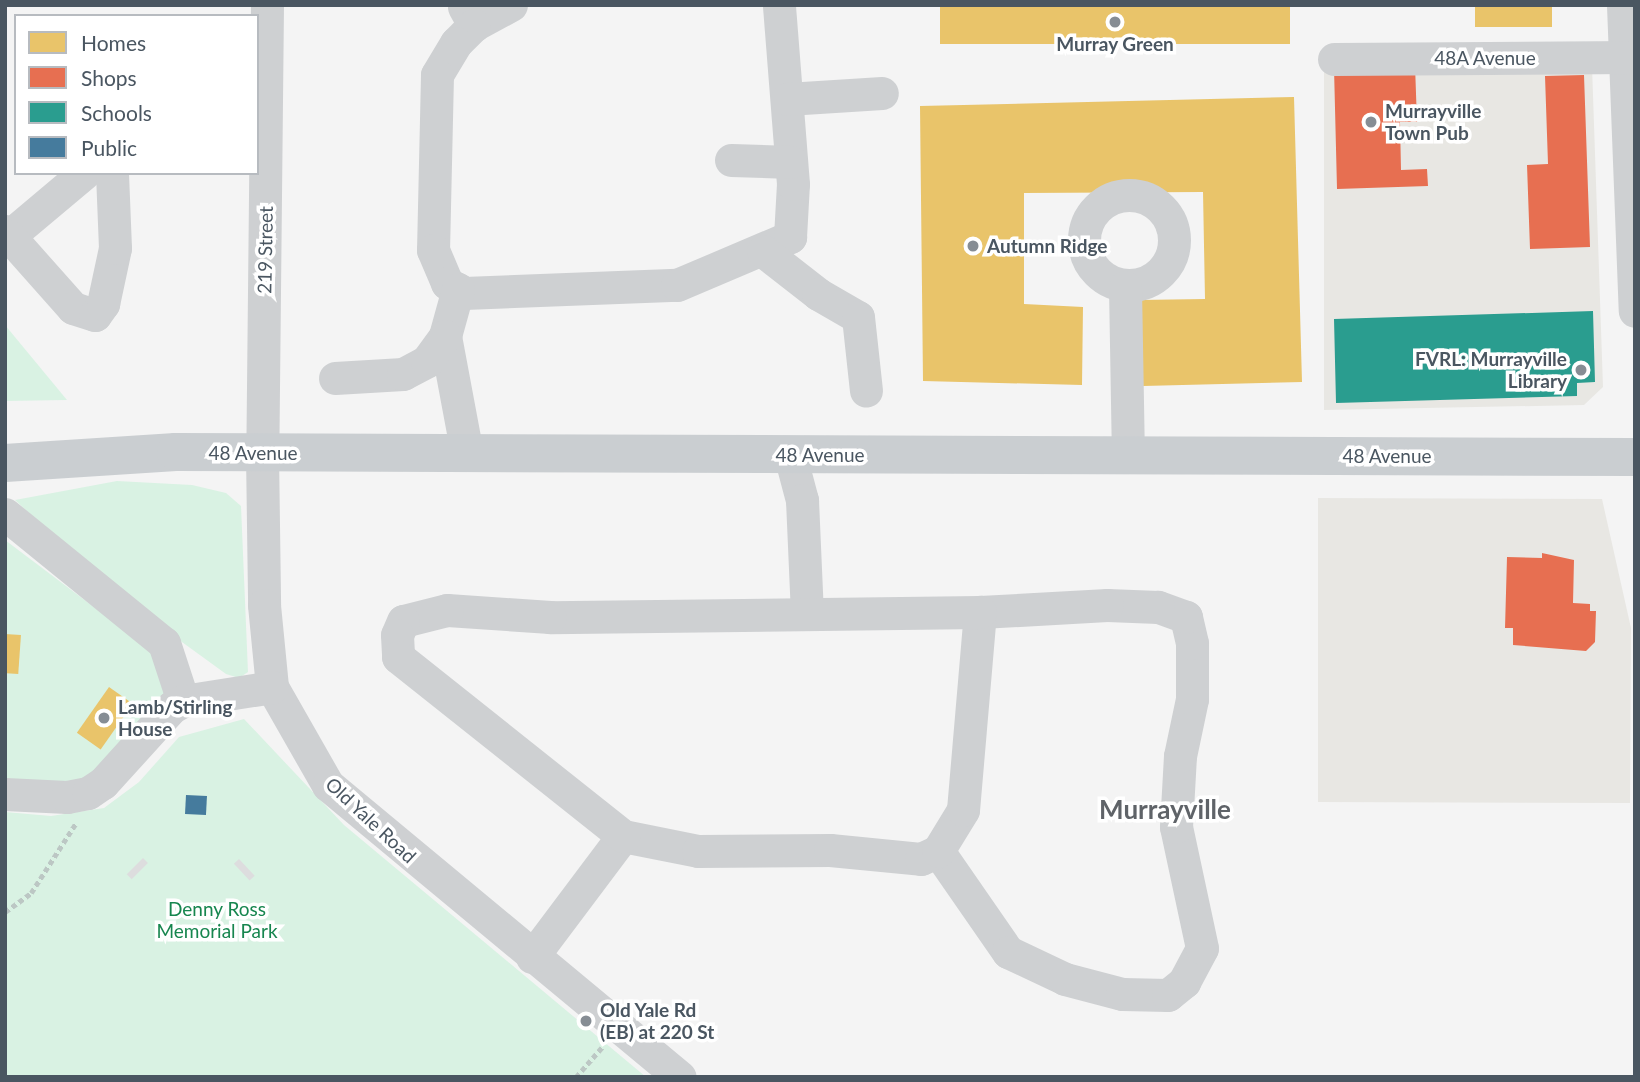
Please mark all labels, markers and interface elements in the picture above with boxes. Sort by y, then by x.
legend [14,14,259,175]
marker: Murray Green [1107,14,1123,30]
text: Homes [81,30,146,55]
place label: Murray Green [1056,33,1174,55]
street label: 48A Avenue [1434,47,1536,69]
text: Shops [81,65,137,90]
text: Schools [81,100,152,125]
place label: Murrayville Town Pub [1385,100,1481,144]
marker: Murrayville Town Pub [1363,114,1379,130]
text: Public [81,135,137,160]
street label: 219 Street [253,206,277,294]
place label: Autumn Ridge [987,235,1107,257]
marker: Autumn Ridge [965,238,981,254]
place label: FVRL: Murrayville Library [1415,348,1567,392]
marker: FVRL: Murrayville Library [1573,362,1589,378]
street label: 48 Avenue [208,442,298,464]
street label: 48 Avenue [775,444,865,466]
street label: 48 Avenue [1342,445,1432,467]
place label: Lamb/Stirling House [118,696,232,740]
marker: Lamb/Stirling House [96,710,112,726]
street label: Old Yale Road [321,772,421,868]
district label: Murrayville [1099,794,1231,826]
park label: Denny Ross Memorial Park [156,898,278,942]
place label: Old Yale Rd (EB) at 220 St [600,999,714,1043]
marker: Old Yale Rd (EB) at 220 St [578,1013,594,1029]

